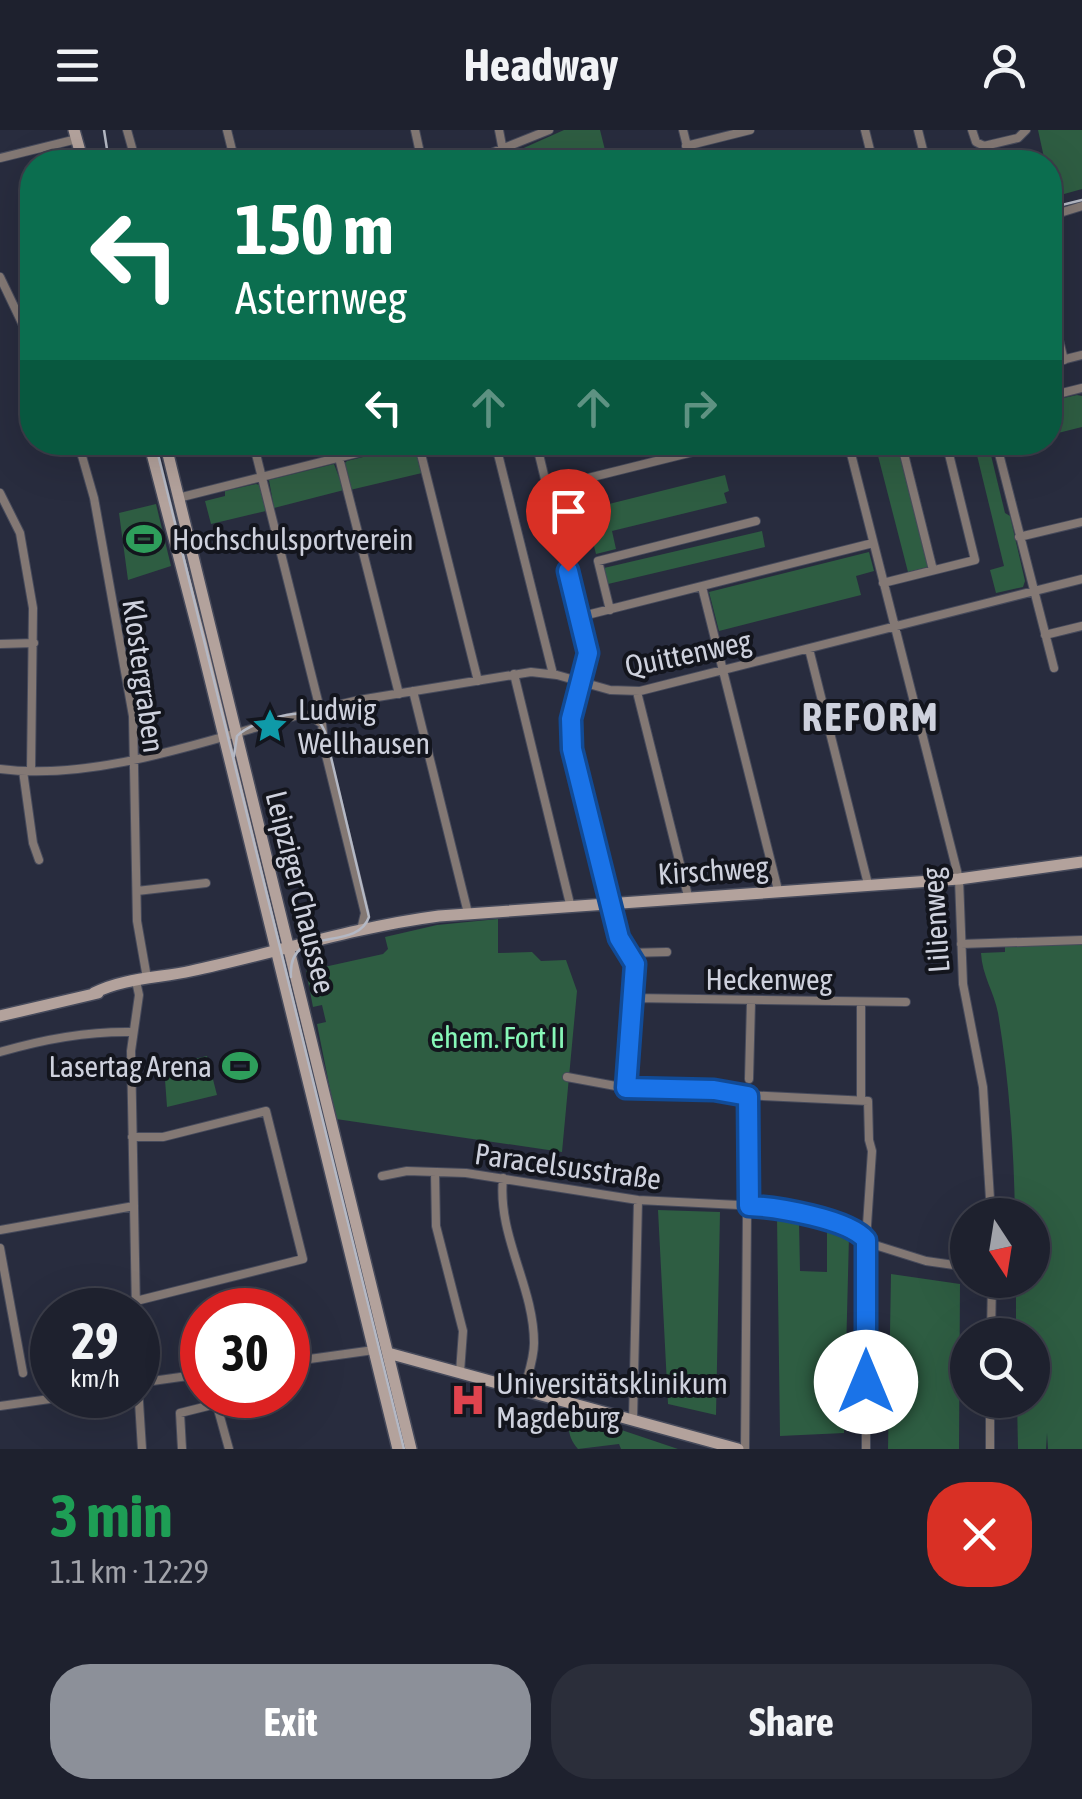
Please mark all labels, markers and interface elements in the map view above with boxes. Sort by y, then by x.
icon: menu [50,38,105,93]
icon: person [977,38,1032,93]
text: Headway [464,39,618,91]
text: 150 m [235,189,394,269]
icon: left [70,190,200,320]
text: Asternweg [235,272,407,324]
icon: left [356,380,411,435]
icon: ahead [461,380,516,435]
icon: ahead [566,380,621,435]
icon: right [671,380,726,435]
pin [526,469,611,572]
icon: arrive [541,484,596,539]
sports icon: Hochschulsportverein [125,520,163,558]
place label: Hochschulsportverein [172,522,414,556]
street label: Klostergraben [116,597,172,755]
street label: Quittenweg [622,623,754,683]
place label: Ludwig Wellhausen [298,692,430,760]
district label: REFORM [802,694,940,739]
place icon: Ludwig Wellhausen [251,707,289,745]
street label: Leipziger Chaussee [259,787,343,997]
street label: Kirschweg [657,849,770,891]
street label: Lilienweg [914,866,956,974]
street label: Heckenweg [706,962,833,996]
park label: ehem. Fort II [430,1020,566,1054]
sports icon: Lasertag Arena [221,1047,259,1085]
place label: Lasertag Arena [48,1049,212,1083]
street label: Paracelsusstraße [473,1136,663,1196]
north arrow [950,1198,1050,1298]
map controls [950,1198,1050,1418]
speed limit sign: 30 [180,1288,310,1418]
text: 29 [71,1312,118,1370]
button: search [950,1318,1050,1418]
position arrow [814,1330,918,1434]
text: km/h [70,1364,120,1392]
place label: Universitätsklinikum Magdeburg [496,1366,728,1434]
hospital icon: Universitätsklinikum Magdeburg [449,1381,487,1419]
text: 3 min [50,1481,173,1550]
button: close [927,1482,1032,1587]
text: 1.1 km · 12:29 [50,1553,209,1590]
button: Exit [50,1664,531,1779]
button: Share [551,1664,1032,1779]

